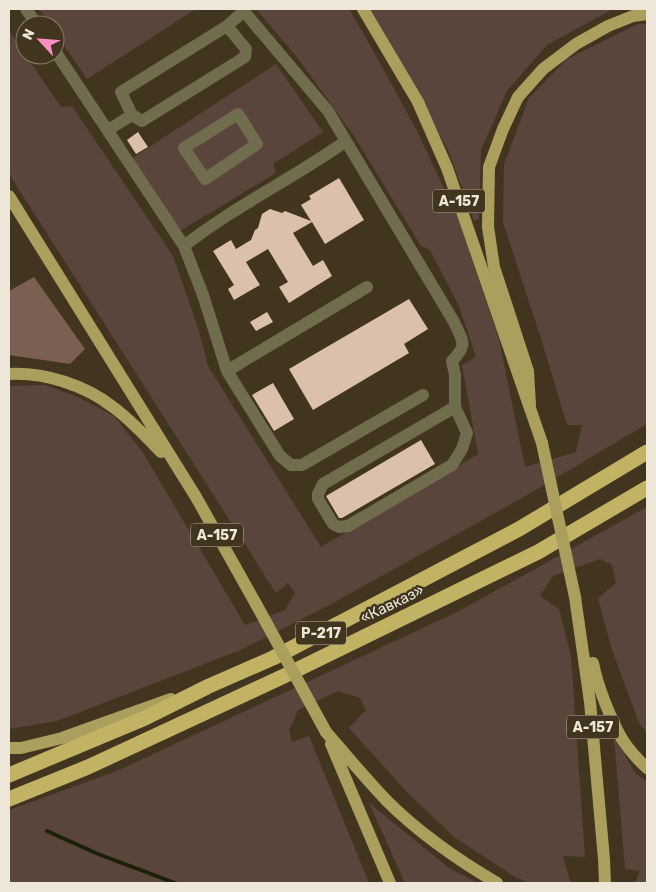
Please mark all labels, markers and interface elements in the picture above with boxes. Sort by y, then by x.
north arrow [15,15,65,65]
text: N [19,26,39,43]
road number: А-157 [433,190,485,212]
road number: А-157 [191,524,243,546]
street label: «Кавказ» [357,581,427,627]
road number: Р-217 [296,622,346,644]
road number: А-157 [567,716,619,739]

